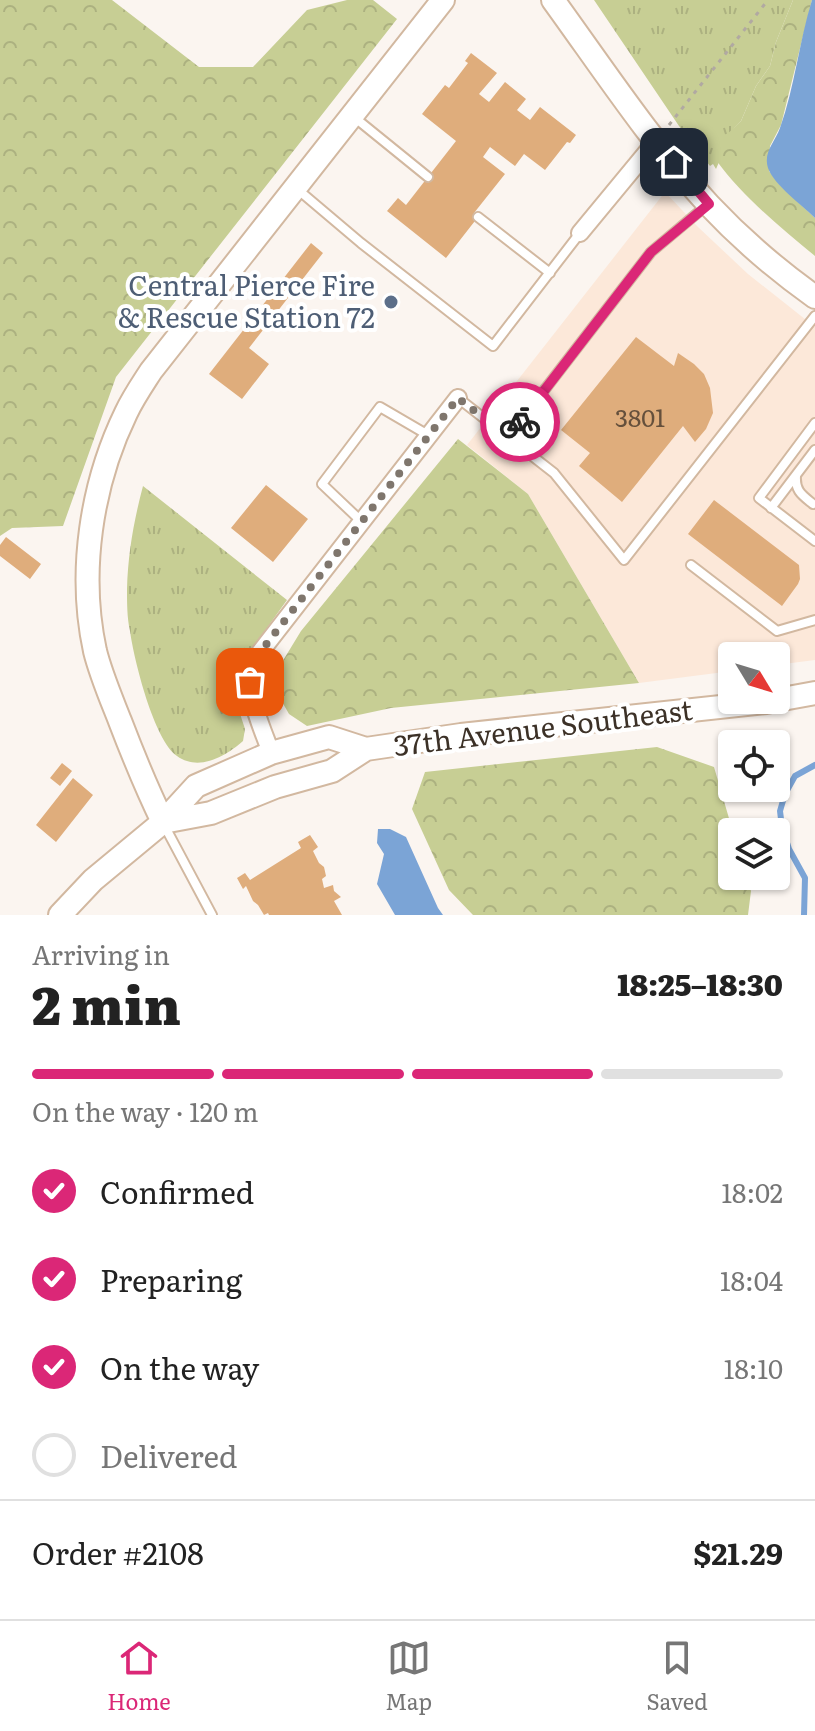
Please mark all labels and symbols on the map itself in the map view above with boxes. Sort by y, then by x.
pin [640,128,708,196]
place label: Central Pierce Fire & Rescue Station 72 [118,263,375,337]
marker: Central Pierce Fire & Rescue Station 72 [382,293,400,311]
courier [480,382,560,462]
house number: 3801 [615,399,665,434]
north arrow [718,642,790,714]
pin [216,648,284,716]
street label: 37th Avenue Southeast [391,687,695,765]

